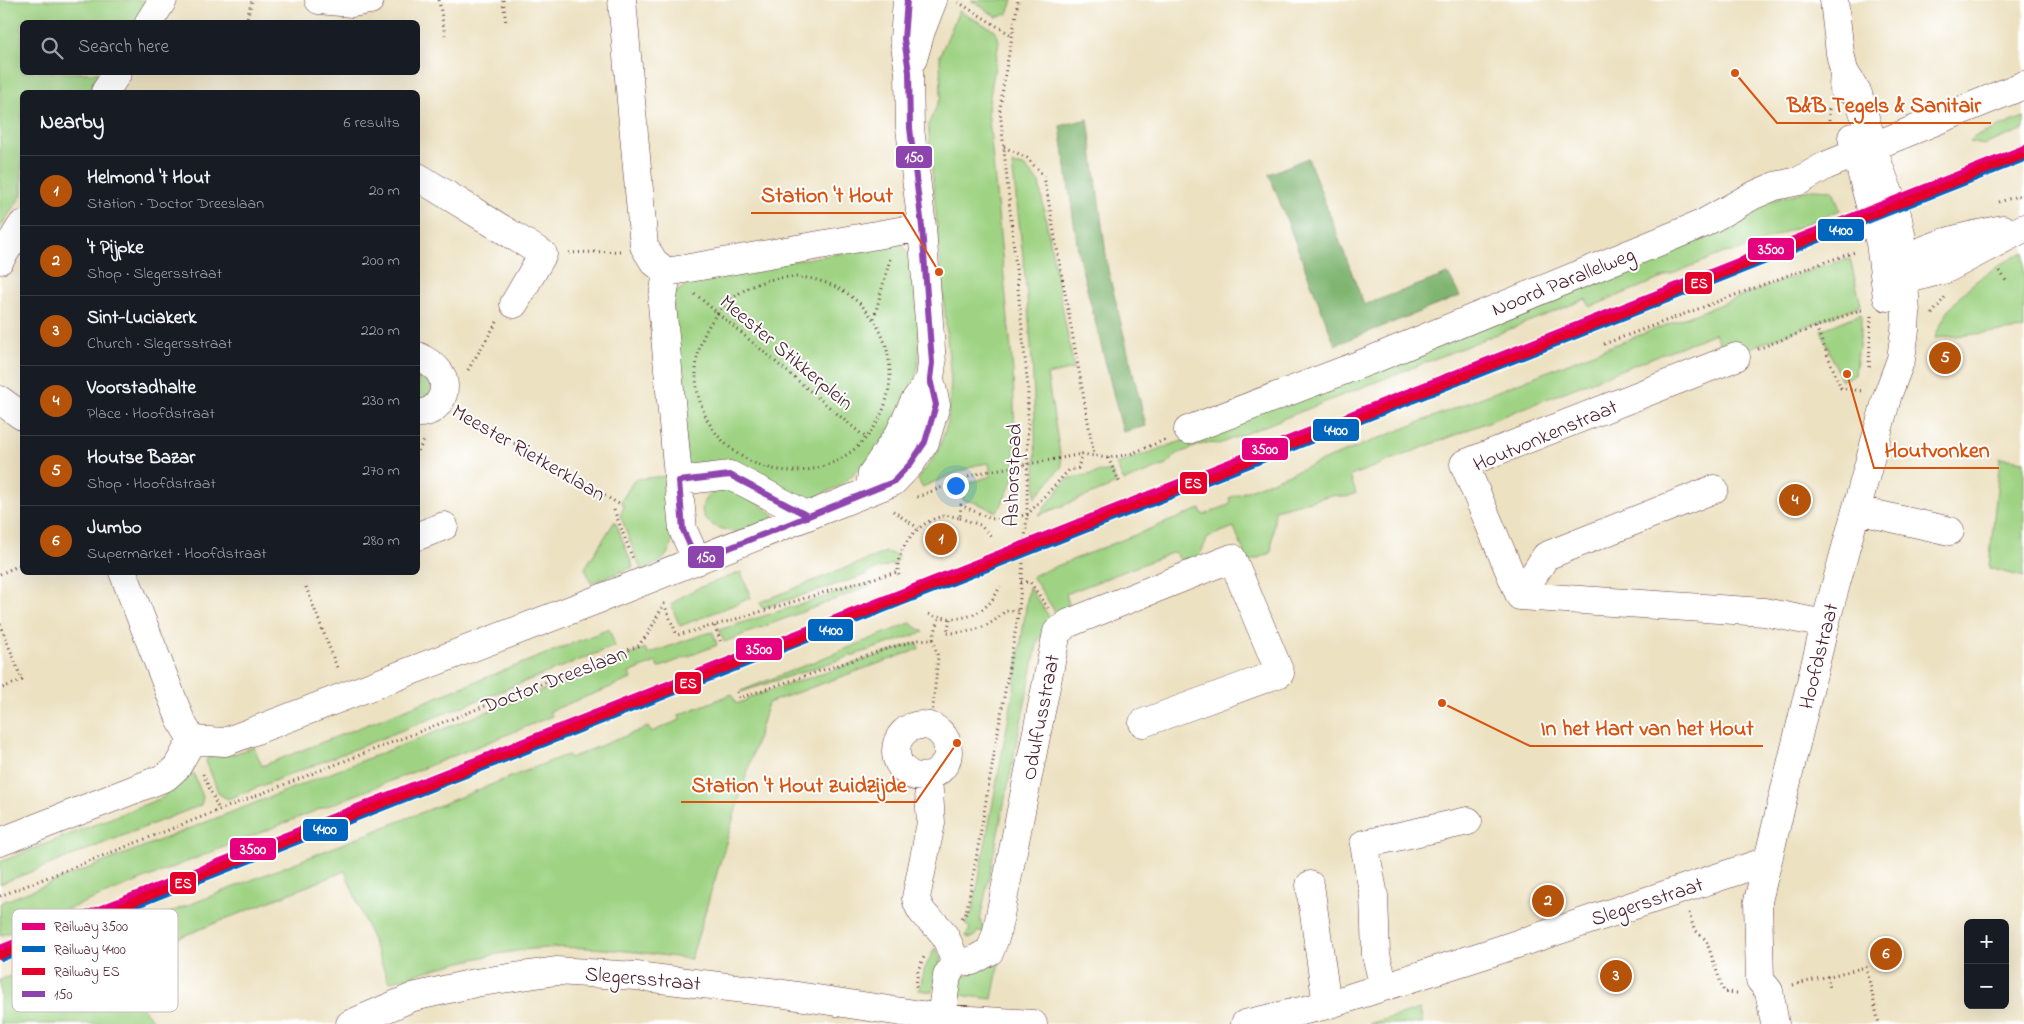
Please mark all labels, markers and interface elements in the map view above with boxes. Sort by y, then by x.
search box [20,20,420,75]
icon: search [38,34,66,62]
text: Search here [78,34,169,61]
callout: B&B Tegels & Sanitair [1777,86,1991,123]
text: B&B Tegels & Sanitair [1786,91,1982,124]
text: Nearby [40,108,104,138]
text: 6 results [343,111,400,135]
line badge: 150 [895,145,933,169]
text: 150 [905,148,923,169]
text: Helmond 't Hout [87,165,210,192]
callout: Station 't Hout [751,176,903,213]
text: 1 [53,179,59,203]
text: 20 m [369,179,400,203]
text: Station 't Hout [761,181,894,213]
text: Station · Doctor Dreeslaan [87,192,264,216]
line badge: 4400 [1817,218,1865,242]
text: 4400 [1828,221,1853,242]
text: 't Pijpke [87,235,144,262]
line badge: 3500 [1747,237,1795,261]
street label: Noord Parallelweg [1488,240,1641,327]
text: 3500 [1757,240,1784,261]
text: 2 [52,249,60,273]
text: 200 m [362,249,400,273]
text: Shop · Slegersstraat [87,262,222,286]
line badge: ES [1684,271,1713,295]
text: ES [1690,274,1708,295]
street label: Meester Stikkerplein [712,288,859,419]
text: Sint-Luciakerk [87,305,197,332]
text: 3 [53,319,59,343]
text: 220 m [361,319,400,343]
text: Church · Slegersstraat [87,332,232,356]
pin: 5 [1929,339,1961,377]
text: Voorstadhalte [87,375,196,402]
text: 4 [53,389,59,413]
text: 230 m [362,389,400,413]
street label: Houtvonkenstraat [1469,393,1623,481]
street label: Meester Rietkerklaan [445,397,611,510]
text: Place · Hoofdstraat [87,402,215,426]
line badge: 4400 [1312,418,1360,442]
text: 4400 [1323,421,1348,442]
street label: Ashorstpad [997,423,1031,527]
callout: Houtvonken [1874,431,1999,468]
text: Houtvonken [1884,436,1990,468]
line badge: 3500 [1241,437,1289,461]
text: 3500 [1251,440,1278,461]
text: Houtse Bazar [87,445,195,472]
text: 5 [51,459,61,483]
text: 270 m [362,459,400,483]
line badge: ES [1179,471,1208,495]
text: Shop · Hoofdstraat [87,472,216,496]
your location [943,473,969,499]
text: ES [1184,474,1202,495]
pin: 4 [1779,481,1811,519]
text: Jumbo [87,515,142,542]
pin: 1 [925,520,957,558]
text: 6 [52,529,60,553]
text: 280 m [363,529,400,553]
text: Supermarket · Hoofdstraat [87,542,267,566]
line badge: 150 [687,545,725,569]
text: 150 [697,548,715,569]
street label: Hoofdstraat [1792,600,1848,713]
line badge: 4400 [807,618,854,642]
text: 4400 [818,621,843,642]
line badge: 3500 [735,637,783,661]
street label: Doctor Dreeslaan [477,639,632,723]
text: 3500 [745,640,772,661]
street label: Odulfusstraat [1015,652,1069,783]
line badge: ES [674,671,702,695]
text: ES [679,674,697,695]
callout: In het Hart van het Hout [1530,709,1763,746]
text: In het Hart van het Hout [1540,714,1754,746]
callout: Station 't Hout zuidzijde [681,765,916,802]
text: Station 't Hout zuidzijde [691,771,908,803]
line badge: 4400 [302,818,349,842]
text: 4400 [312,820,337,841]
line badge: 3500 [229,837,277,861]
text: 3500 [239,840,266,861]
line badge: ES [169,871,197,895]
street label: Slegersstraat [1588,871,1708,937]
text: ES [174,874,192,895]
pin: 2 [1532,882,1564,920]
legend [12,909,178,1012]
text: Railway 3500 [54,917,128,939]
map controls [1964,919,2009,1009]
button: + [1964,919,2009,964]
pin: 6 [1870,935,1902,973]
text: Railway 4400 [54,940,126,962]
pin: 3 [1600,957,1632,995]
street label: Slegersstraat [583,960,702,1002]
text: Railway ES [54,962,120,984]
button: − [1964,964,2009,1009]
text: 150 [54,985,73,1006]

